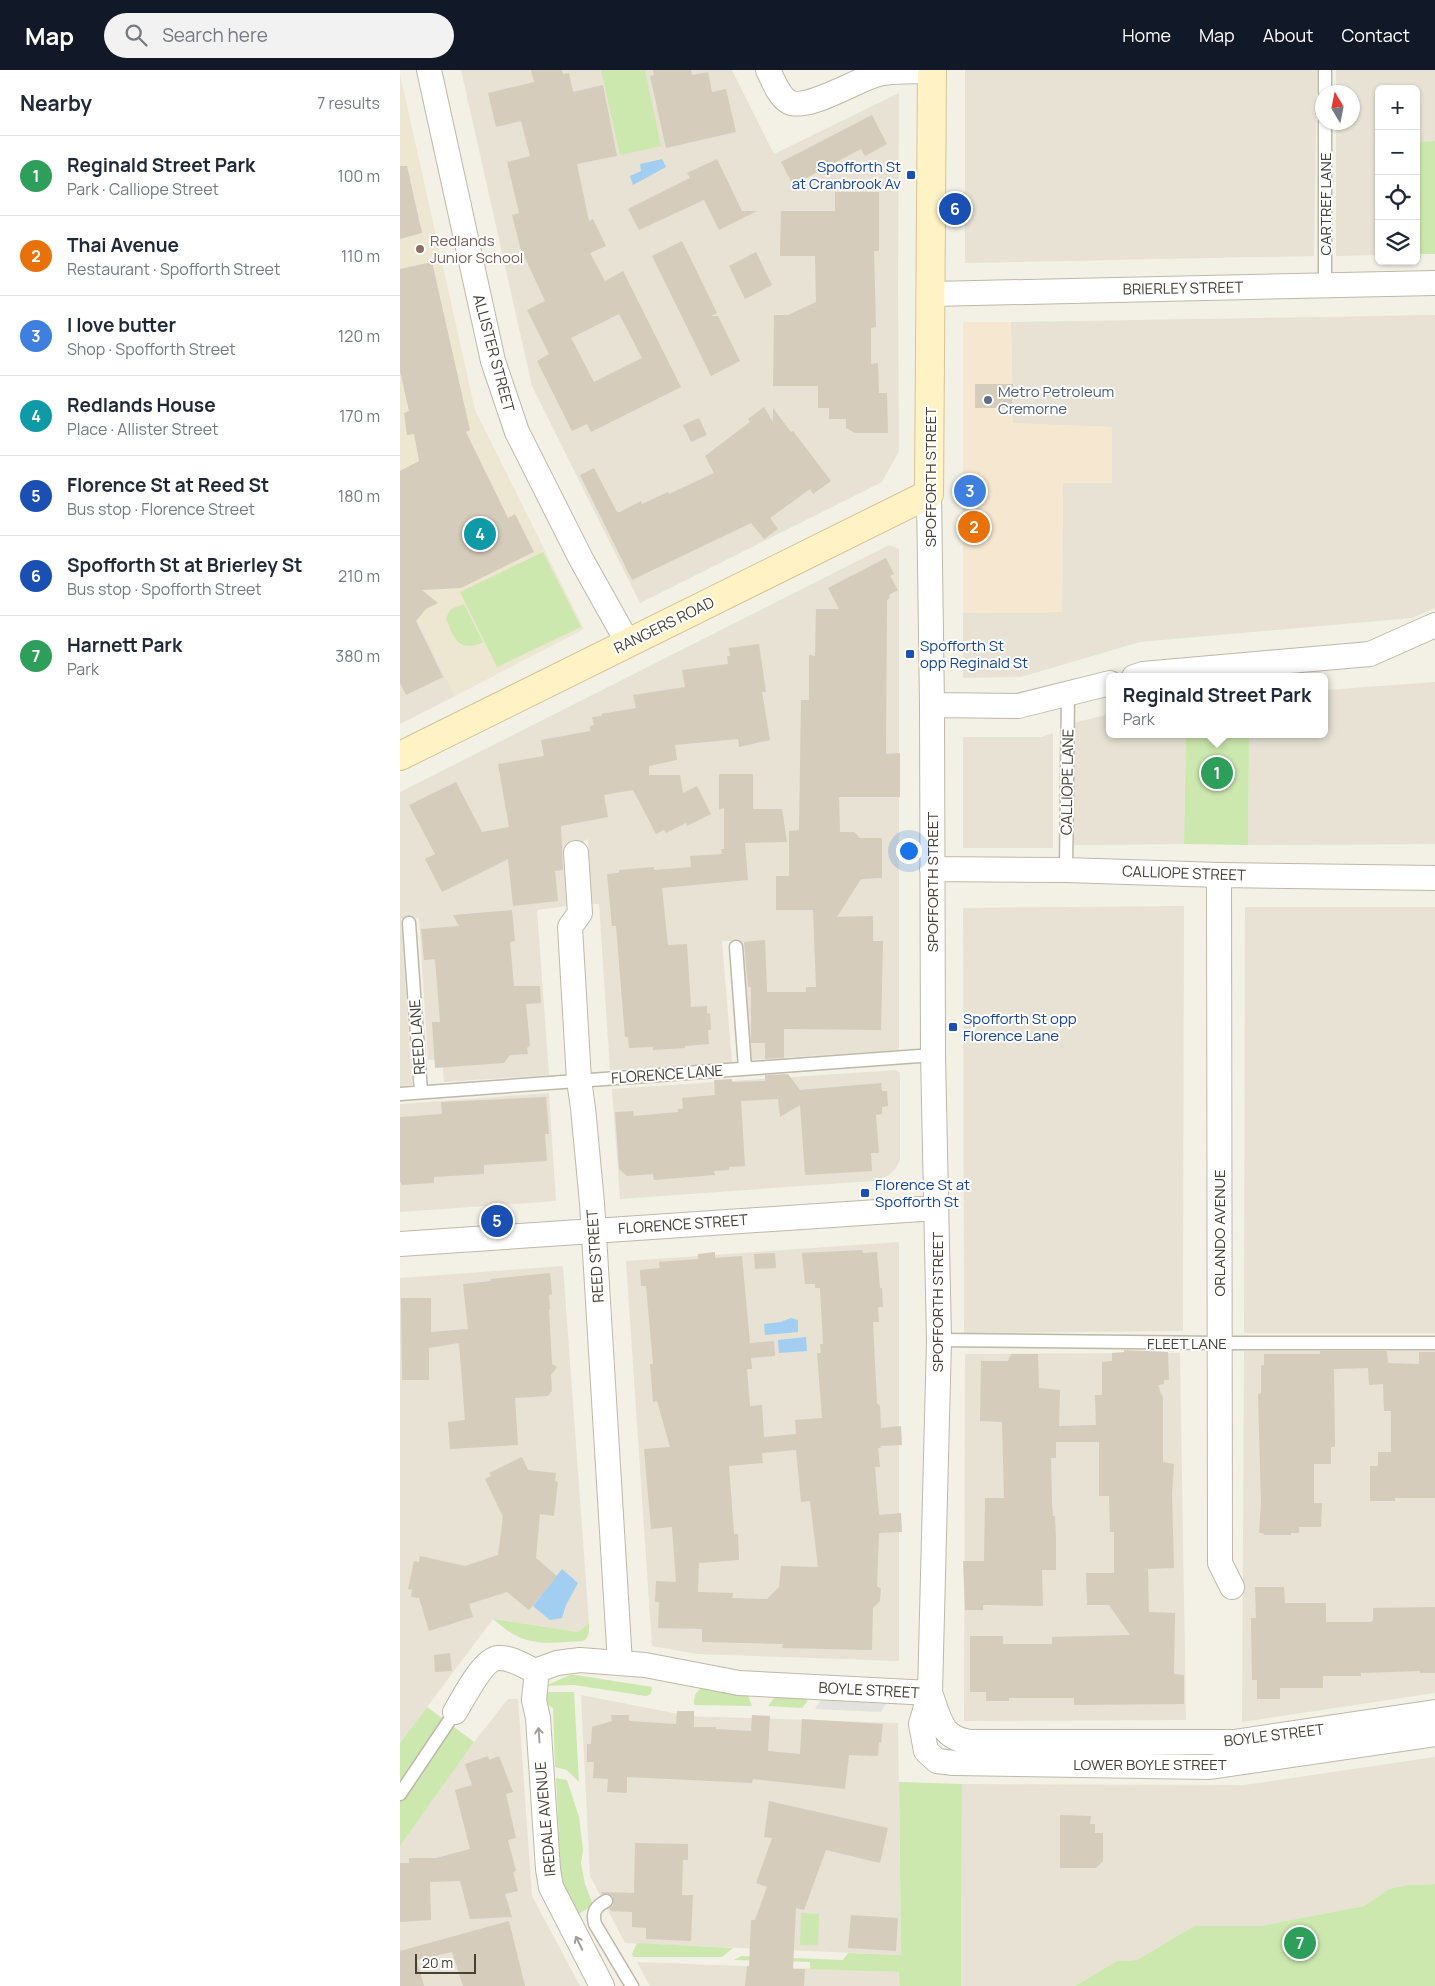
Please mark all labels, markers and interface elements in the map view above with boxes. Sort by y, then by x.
search box [104,13,454,58]
text: Map [25,19,74,52]
icon: search [122,21,150,49]
text: Search here [162,22,268,48]
text: Home [1122,23,1171,47]
text: Map [1199,23,1235,47]
text: About [1263,23,1313,47]
text: Contact [1341,23,1410,47]
north arrow [1315,85,1360,130]
map controls [1375,85,1420,265]
button: + [1375,85,1420,130]
text: Nearby [20,89,92,117]
text: 7 results [317,92,380,114]
button: − [1375,130,1420,175]
text: Reginald Street Park [67,152,255,178]
street label: CARTREF LANE [1315,153,1336,255]
place label: Spofforth St at Cranbrook Av [792,156,901,194]
text: 1 [32,165,40,187]
text: 100 m [337,165,380,187]
marker: Spofforth St at Cranbrook Av [905,169,917,181]
button: locate [1375,175,1420,220]
text: Park · Calliope Street [67,178,219,200]
pin: 6 [939,190,971,228]
button: layers [1375,220,1420,265]
place label: Redlands Junior School [430,230,523,268]
text: Thai Avenue [67,232,179,258]
marker: Redlands Junior School [414,243,426,255]
text: 2 [31,245,41,267]
text: 110 m [341,245,380,267]
text: Restaurant · Spofforth Street [67,258,280,280]
street label: BRIERLEY STREET [1122,276,1244,300]
street label: ALLISTER STREET [468,292,520,414]
text: I love butter [67,312,176,338]
text: 3 [31,325,41,347]
text: 120 m [338,325,380,347]
text: Shop · Spofforth Street [67,338,236,360]
place label: Metro Petroleum Cremorne [998,381,1114,419]
text: Redlands House [67,392,216,418]
marker: Metro Petroleum Cremorne [982,394,994,406]
text: 4 [31,405,41,427]
text: 170 m [339,405,380,427]
street label: SPOFFORTH STREET [920,407,941,547]
text: Place · Allister Street [67,418,218,440]
text: Florence St at Reed St [67,472,269,498]
pin: 3 [954,472,986,510]
text: 5 [31,485,41,507]
text: 180 m [338,485,380,507]
text: Bus stop · Florence Street [67,498,255,520]
pin: 2 [958,508,990,546]
pin: 4 [464,515,496,553]
text: Spofforth St at Brierley St [67,552,303,578]
text: 6 [31,565,41,587]
text: 210 m [338,565,380,587]
text: Bus stop · Spofforth Street [67,578,262,600]
street label: RANGERS ROAD [610,592,718,658]
text: Harnett Park [67,632,182,658]
place label: Spofforth St opp Reginald St [920,635,1028,673]
text: 7 [32,645,40,667]
text: 380 m [335,645,380,667]
marker: Spofforth St opp Reginald St [904,648,916,660]
text: Park [67,658,99,680]
popup [1106,673,1328,738]
text: Reginald Street Park [1123,682,1311,708]
text: Park [1123,708,1155,730]
street label: CALLIOPE LANE [1056,729,1078,835]
pin: 1 [1201,754,1233,792]
street label: SPOFFORTH STREET [922,812,943,952]
your location [896,838,922,864]
street label: CALLIOPE STREET [1122,860,1246,886]
street label: REED LANE [404,999,430,1075]
place label: Spofforth St opp Florence Lane [963,1008,1077,1046]
marker: Spofforth St opp Florence Lane [947,1021,959,1033]
street label: FLORENCE LANE [610,1060,724,1088]
street label: ORLANDO AVENUE [1209,1169,1230,1297]
place label: Florence St at Spofforth St [875,1174,970,1212]
marker: Florence St at Spofforth St [859,1187,871,1199]
pin: 5 [481,1202,513,1240]
street label: REED STREET [581,1209,609,1303]
street label: FLORENCE STREET [617,1209,749,1239]
street label: SPOFFORTH STREET [927,1232,948,1372]
street label: FLEET LANE [1147,1333,1227,1354]
street label: BOYLE STREET [818,1677,920,1703]
street label: BOYLE STREET [1223,1718,1325,1752]
one-way arrow [534,1727,543,1743]
street label: LOWER BOYLE STREET [1073,1754,1227,1775]
street label: IREDALE AVENUE [530,1761,560,1877]
pin: 7 [1284,1924,1316,1962]
one-way arrow [574,1936,583,1951]
scale bar [415,1951,476,1974]
text: 20 m [422,1953,453,1972]

